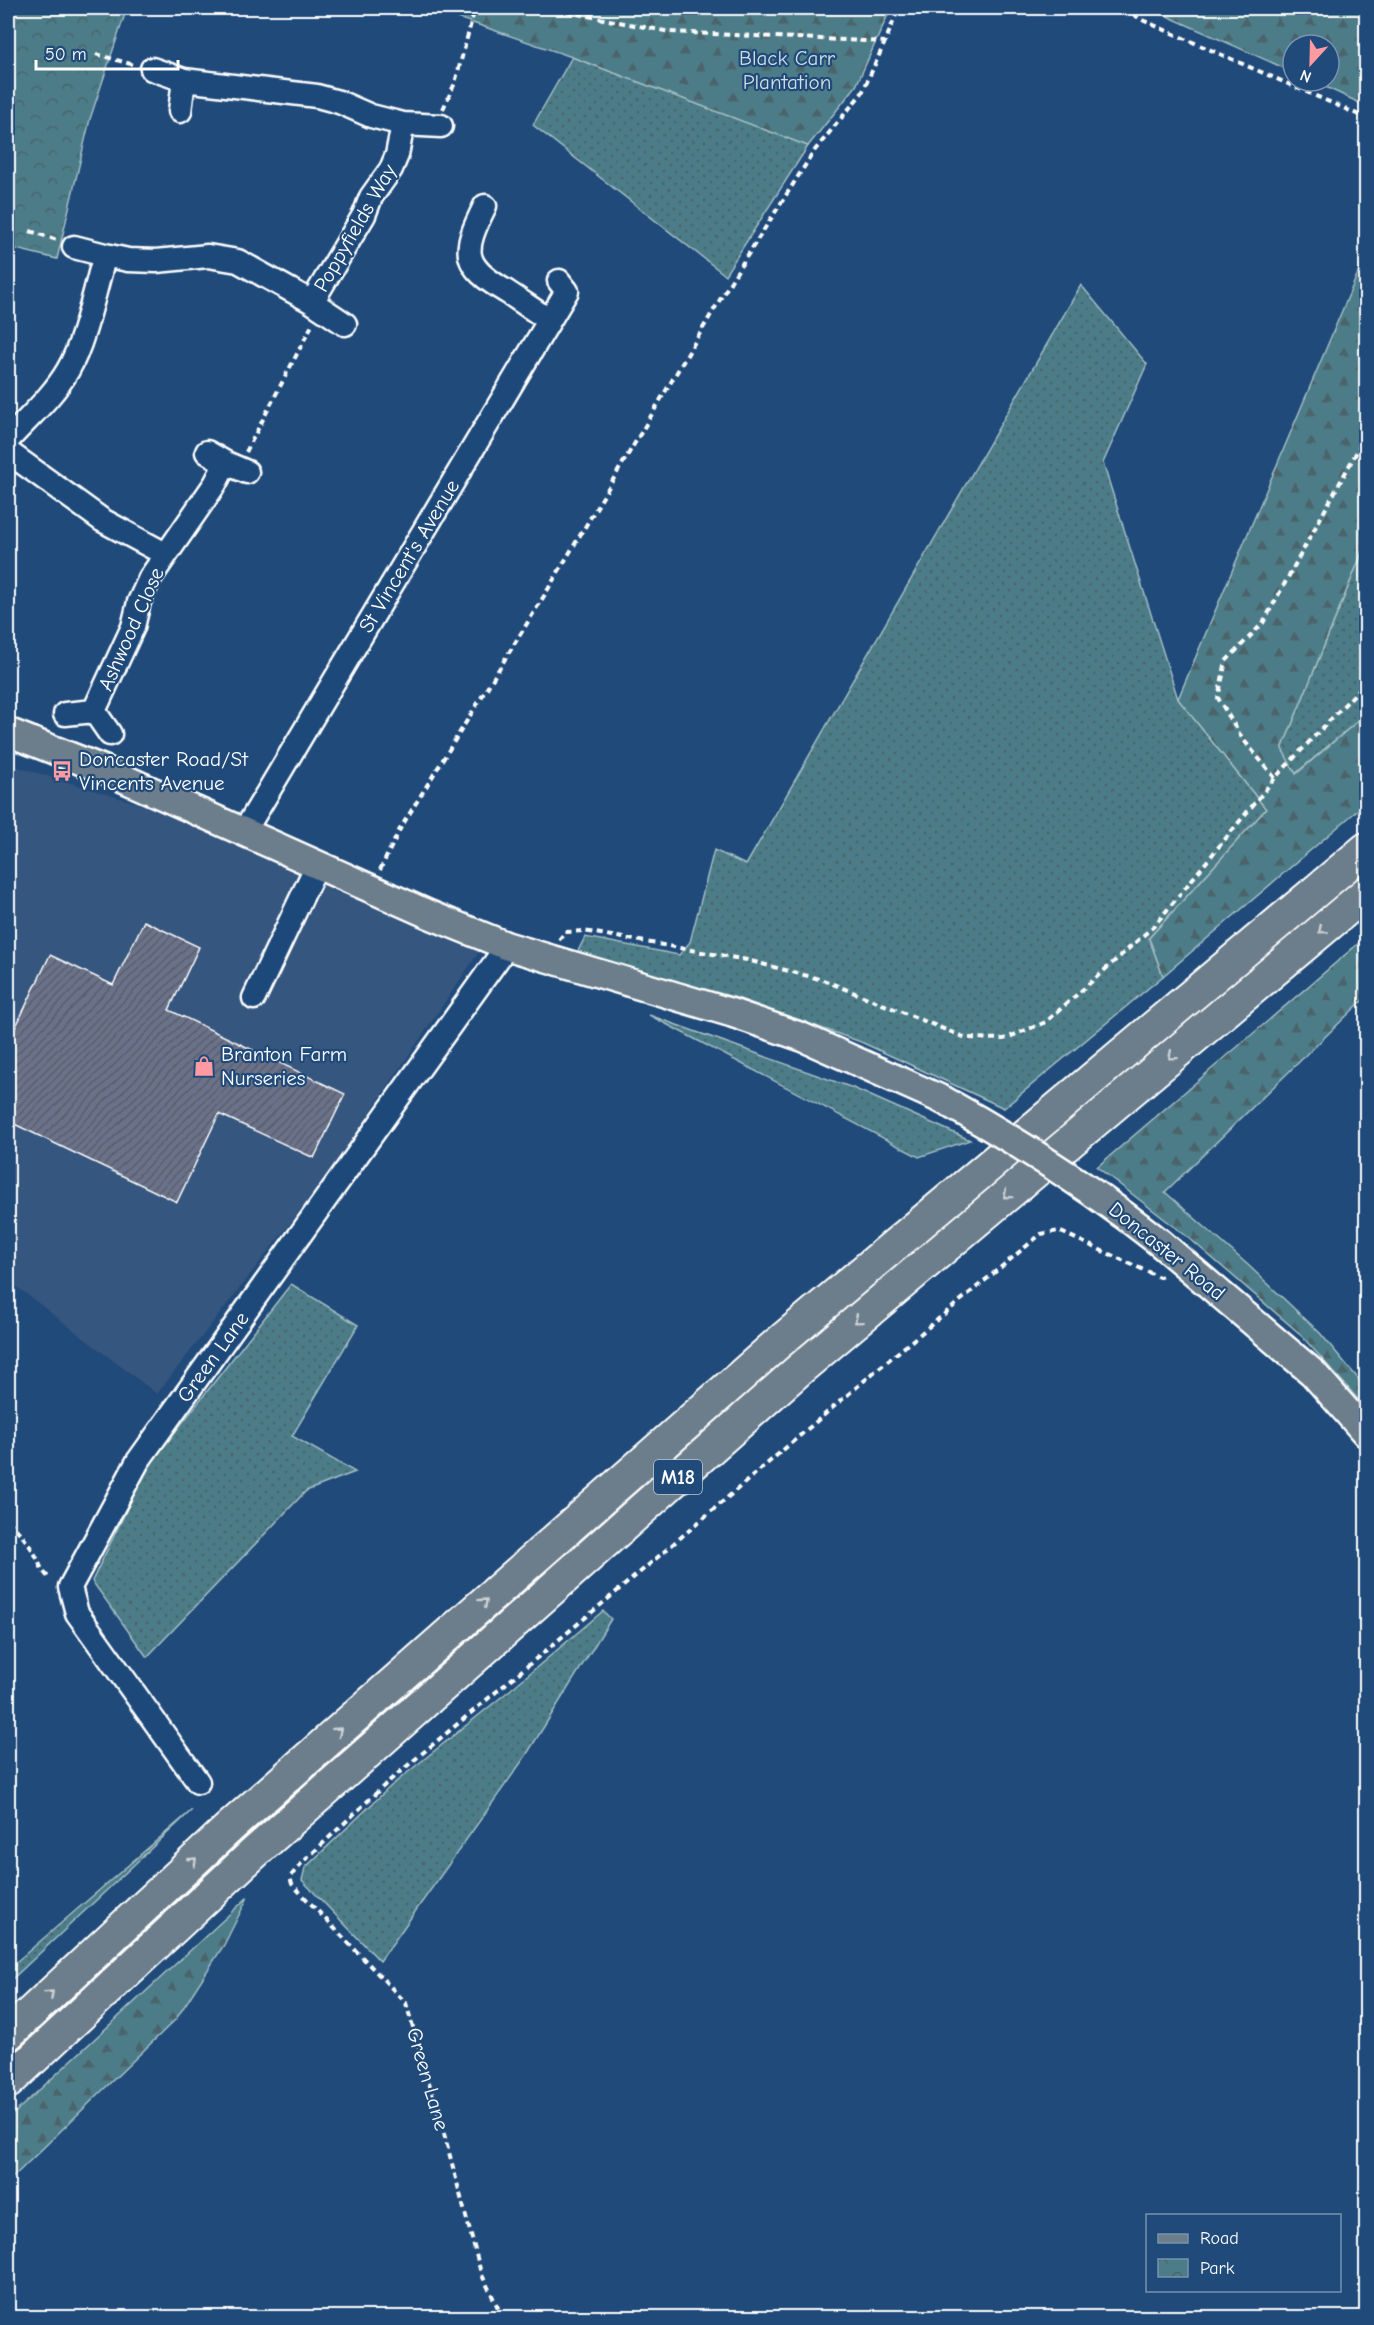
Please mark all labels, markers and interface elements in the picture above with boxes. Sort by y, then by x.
scale bar [36,33,178,71]
north arrow [1281,33,1341,93]
text: 50 m [45,44,87,65]
park label: Black Carr Plantation [739,46,836,94]
text: N [1298,66,1314,86]
street label: Poppyfields Way [309,159,401,296]
street label: St Vincent's Avenue [354,475,464,637]
street label: Ashwood Close [93,564,169,694]
place label: Doncaster Road/St Vincents Avenue [79,747,249,795]
bus stop icon: Doncaster Road/St Vincents Avenue [50,759,74,783]
one-way arrow [1318,923,1329,934]
place label: Branton Farm Nurseries [221,1042,347,1090]
one-way arrow [1168,1049,1179,1060]
shop icon: Branton Farm Nurseries [192,1054,216,1078]
one-way arrow [1003,1188,1014,1199]
street label: Doncaster Road [1104,1197,1230,1305]
street label: Green Lane [172,1307,254,1407]
one-way arrow [854,1313,865,1324]
road number: M18 [654,1460,702,1494]
one-way arrow [478,1598,488,1609]
one-way arrow [331,1727,342,1738]
one-way arrow [186,1857,197,1868]
one-way arrow [44,1990,54,2001]
street label: Green Lane [402,2025,454,2133]
legend [1146,2214,1341,2292]
text: Road [1200,2228,1239,2249]
text: Park [1200,2258,1235,2279]

